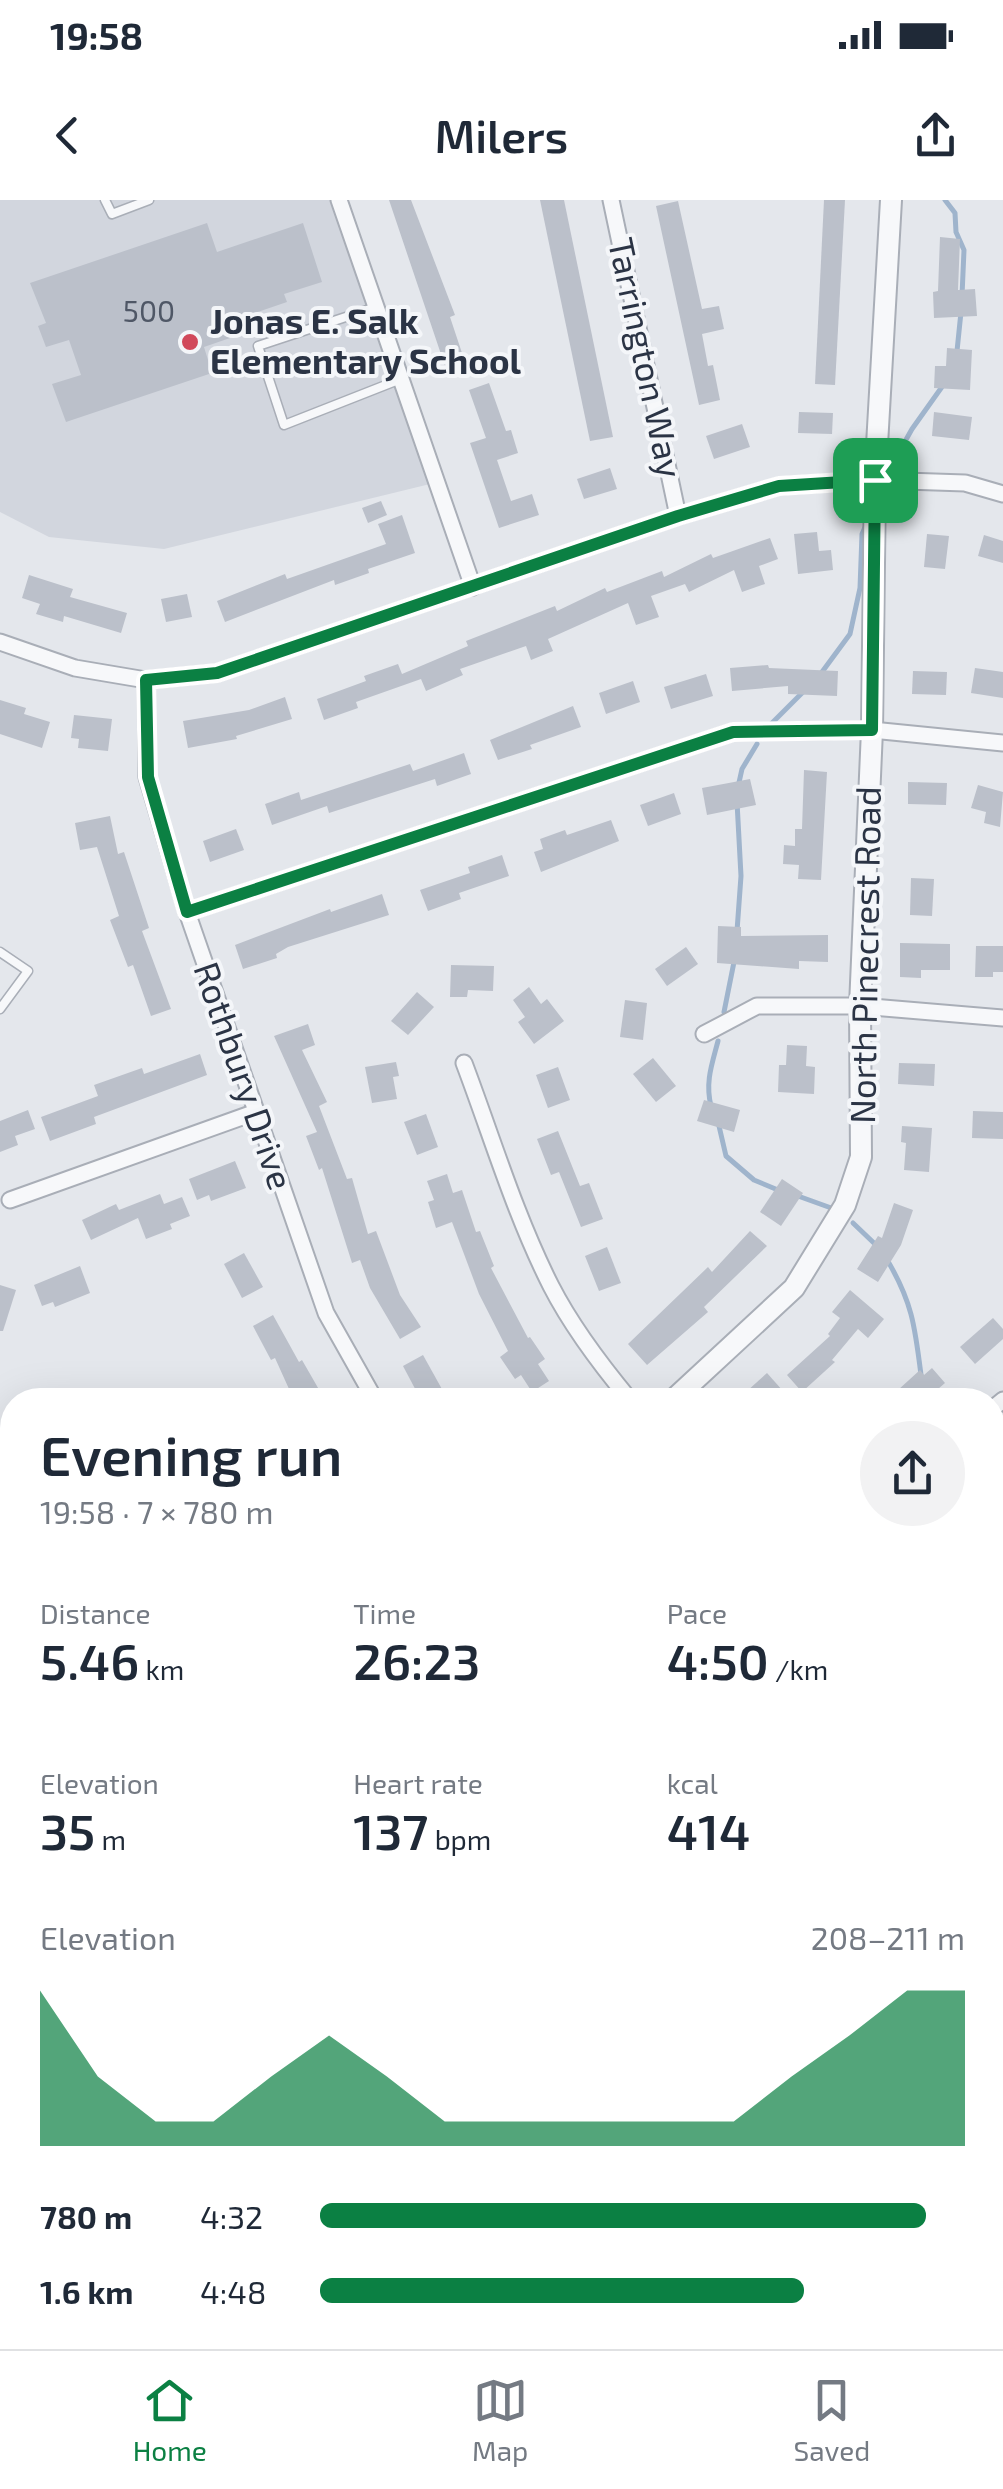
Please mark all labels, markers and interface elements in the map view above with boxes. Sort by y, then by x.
text: 19:58 [50,12,143,58]
icon: back [40,108,95,163]
text: Milers [435,108,568,162]
icon: share [908,108,963,163]
street label: Tarrington Way [601,234,693,481]
house number: 500 [123,292,175,328]
place label: Jonas E. Salk Elementary School [210,299,522,382]
marker: Jonas E. Salk Elementary School [179,331,201,353]
pin [833,438,918,523]
icon: arrive [848,453,903,508]
street label: North Pinecrest Road [840,786,888,1124]
street label: Rothbury Drive [186,956,303,1194]
text: Evening run [40,1421,342,1487]
button: share [860,1421,965,1526]
text: 19:58 · 7 × 780 m [40,1492,273,1530]
text: Distance [40,1596,151,1630]
text: Time [353,1596,416,1630]
text: Pace [667,1596,727,1630]
text: 5.46 [40,1630,139,1690]
text: 26:23 [353,1630,480,1690]
text: 4:50 [667,1630,769,1690]
text: km [139,1652,184,1686]
text: /km [769,1652,828,1686]
text: Elevation [40,1766,159,1800]
text: Heart rate [353,1766,483,1800]
text: kcal [667,1766,718,1800]
text: 35 [40,1800,95,1860]
text: 137 [353,1800,428,1860]
text: 414 [667,1800,750,1860]
text: m [95,1822,126,1856]
text: bpm [428,1822,491,1856]
text: Elevation [40,1918,176,1956]
text: 208–211 m [811,1918,965,1956]
text: 780 m [40,2197,132,2235]
text: 4:32 [200,2197,263,2235]
text: 1.6 km [40,2272,134,2310]
text: 4:48 [200,2272,266,2310]
tab: Home [133,2373,207,2467]
tab: Map [472,2373,528,2467]
tab: Saved [794,2373,870,2467]

